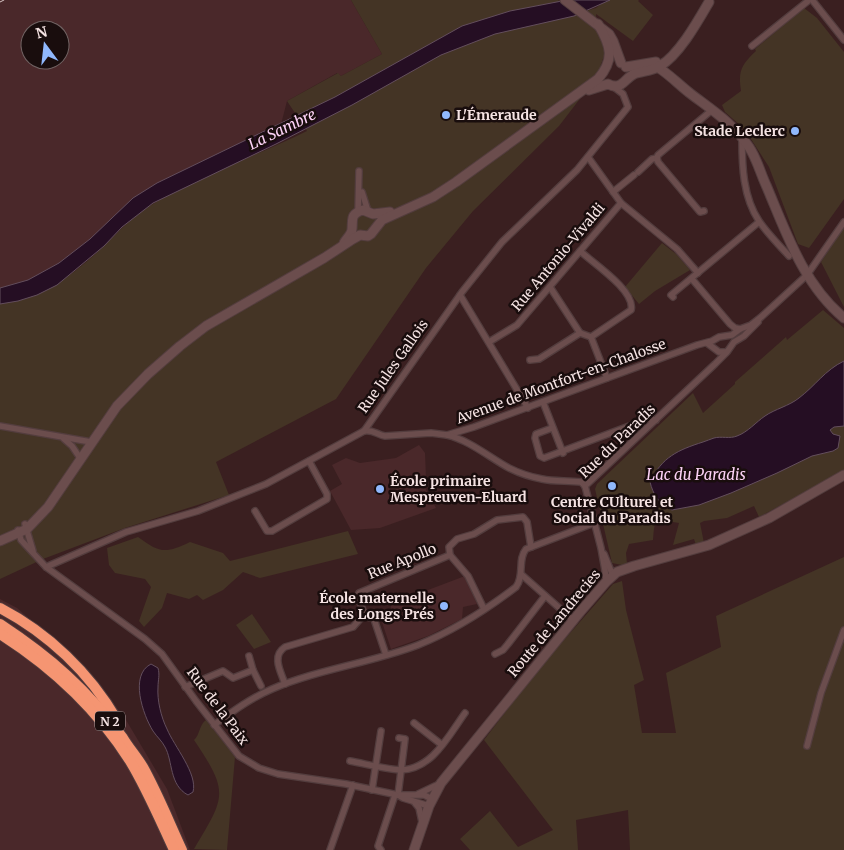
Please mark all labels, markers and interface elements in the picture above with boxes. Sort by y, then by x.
north arrow [20,20,70,70]
text: N [34,22,49,43]
water label: La Sambre [245,104,319,154]
place label: L'Émeraude [456,106,537,124]
marker: L'Émeraude [440,109,452,121]
place label: Stade Leclerc [694,122,785,140]
marker: Stade Leclerc [789,125,801,137]
street label: Rue Antonio-Vivaldi [508,199,609,315]
street label: Rue Jules Gallois [354,316,432,416]
street label: Avenue de Montfort-en-Chalosse [453,335,668,428]
street label: Rue du Paradis [575,400,659,482]
water label: Lac du Paradis [646,465,746,484]
place label: École primaire Mespreuven-Eluard [390,472,527,506]
marker: Centre CUlturel et Social du Paradis [606,480,618,492]
marker: École primaire Mespreuven-Eluard [374,483,386,495]
place label: Centre CUlturel et Social du Paradis [551,493,673,527]
street label: Rue Apollo [365,539,439,583]
street label: Route de Landrecies [504,565,604,681]
place label: École maternelle des Longs Prés [319,589,434,623]
marker: École maternelle des Longs Prés [438,600,450,612]
street label: Rue de la Paix [183,664,253,749]
road number: N 2 [95,711,125,730]

